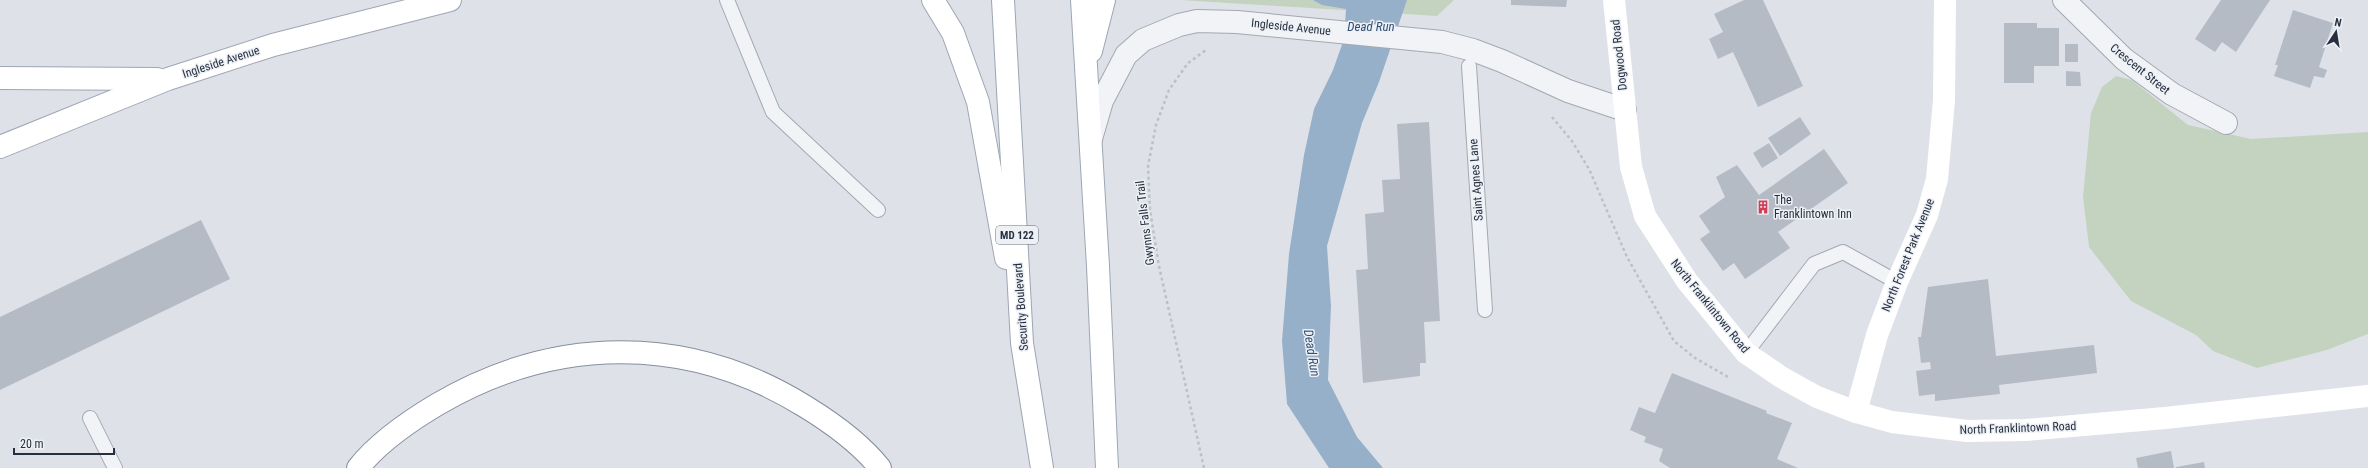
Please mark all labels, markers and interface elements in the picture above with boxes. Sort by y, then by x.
north arrow [2316,12,2356,52]
street label: Ingleside Avenue [1250,16,1332,38]
text: N [2333,16,2343,30]
water label: Dead Run [1347,19,1395,34]
street label: Dogwood Road [1608,19,1630,91]
street label: Crescent Street [2107,41,2173,98]
street label: Ingleside Avenue [181,43,262,81]
street label: Saint Agnes Lane [1466,138,1486,222]
street label: Gwynns Falls Trail [1133,180,1157,266]
place label: The Franklintown Inn [1774,193,1852,221]
street label: North Forest Park Avenue [1879,196,1937,314]
building icon: The Franklintown Inn [1755,199,1771,215]
road number: MD 122 [996,226,1038,244]
street label: North Franklintown Road [1668,256,1752,356]
street label: Security Boulevard [1011,263,1031,351]
water label: Dead Run [1301,328,1323,378]
street label: North Franklintown Road [1959,419,2077,437]
scale bar [14,430,114,456]
text: 20 m [20,437,44,451]

